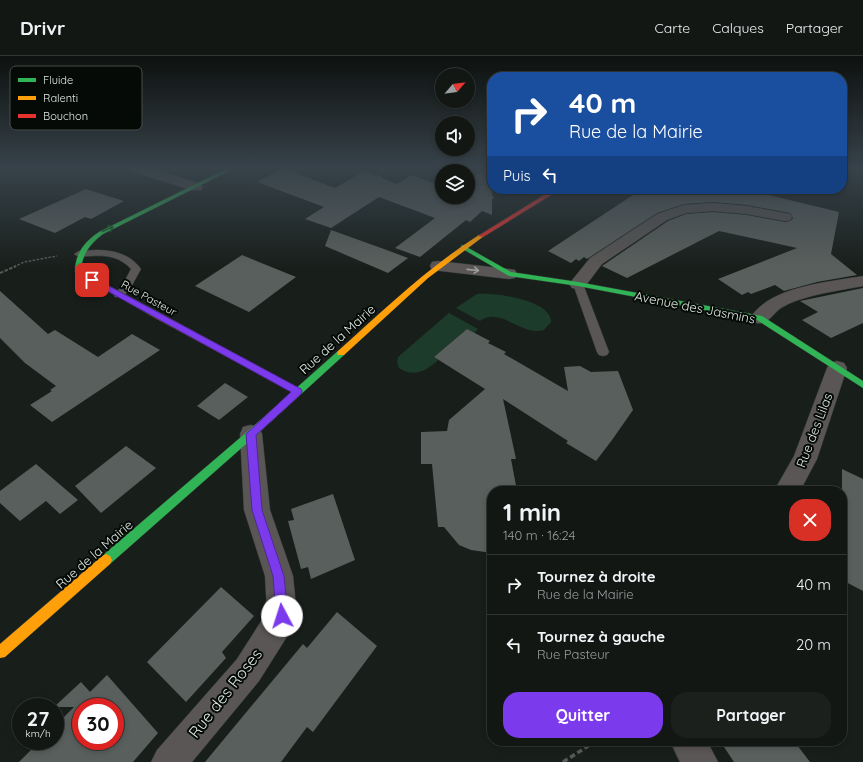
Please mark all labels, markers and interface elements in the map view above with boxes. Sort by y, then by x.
text: Drivr [20,16,65,40]
text: Carte [655,19,690,37]
text: Calques [712,19,764,37]
text: Partager [786,19,843,37]
legend [10,66,142,130]
north arrow [435,68,475,108]
map controls [435,68,475,204]
text: Fluide [43,73,73,87]
text: 40 m [569,85,636,120]
icon: right [503,88,555,140]
text: Ralenti [43,91,78,105]
text: Bouchon [43,109,88,123]
button: sound [435,116,475,156]
text: Rue de la Mairie [569,120,703,143]
button: layers [435,164,475,204]
icon: left [539,164,561,186]
text: Puis [503,166,531,185]
one-way arrow [102,225,114,232]
pin [75,263,109,297]
one-way arrow [466,266,479,274]
icon: arrive [81,269,103,291]
street label: Rue Pasteur [119,277,180,319]
street label: Avenue des Jasmins [633,287,757,327]
street label: Rue de la Mairie [296,301,378,377]
street label: Rue des Lilas [792,391,836,469]
text: 1 min [503,497,561,527]
button: close [789,499,831,541]
street label: Rue de la Mairie [52,516,136,592]
text: 140 m · 16:24 [503,527,575,543]
text: Tournez à droite [537,567,656,586]
icon: right [503,574,525,596]
text: 40 m [796,575,831,594]
text: Rue de la Mairie [537,586,634,602]
position arrow [261,595,303,637]
text: Tournez à gauche [537,627,665,646]
icon: left [503,634,525,656]
text: 20 m [796,635,831,654]
street label: Rue des Roses [184,644,266,742]
text: Rue Pasteur [537,646,610,662]
button: Quitter [503,692,663,738]
button: Partager [671,692,831,738]
speed limit sign: 30 [72,698,124,750]
text: 27 [27,706,49,731]
text: km/h [25,727,51,740]

